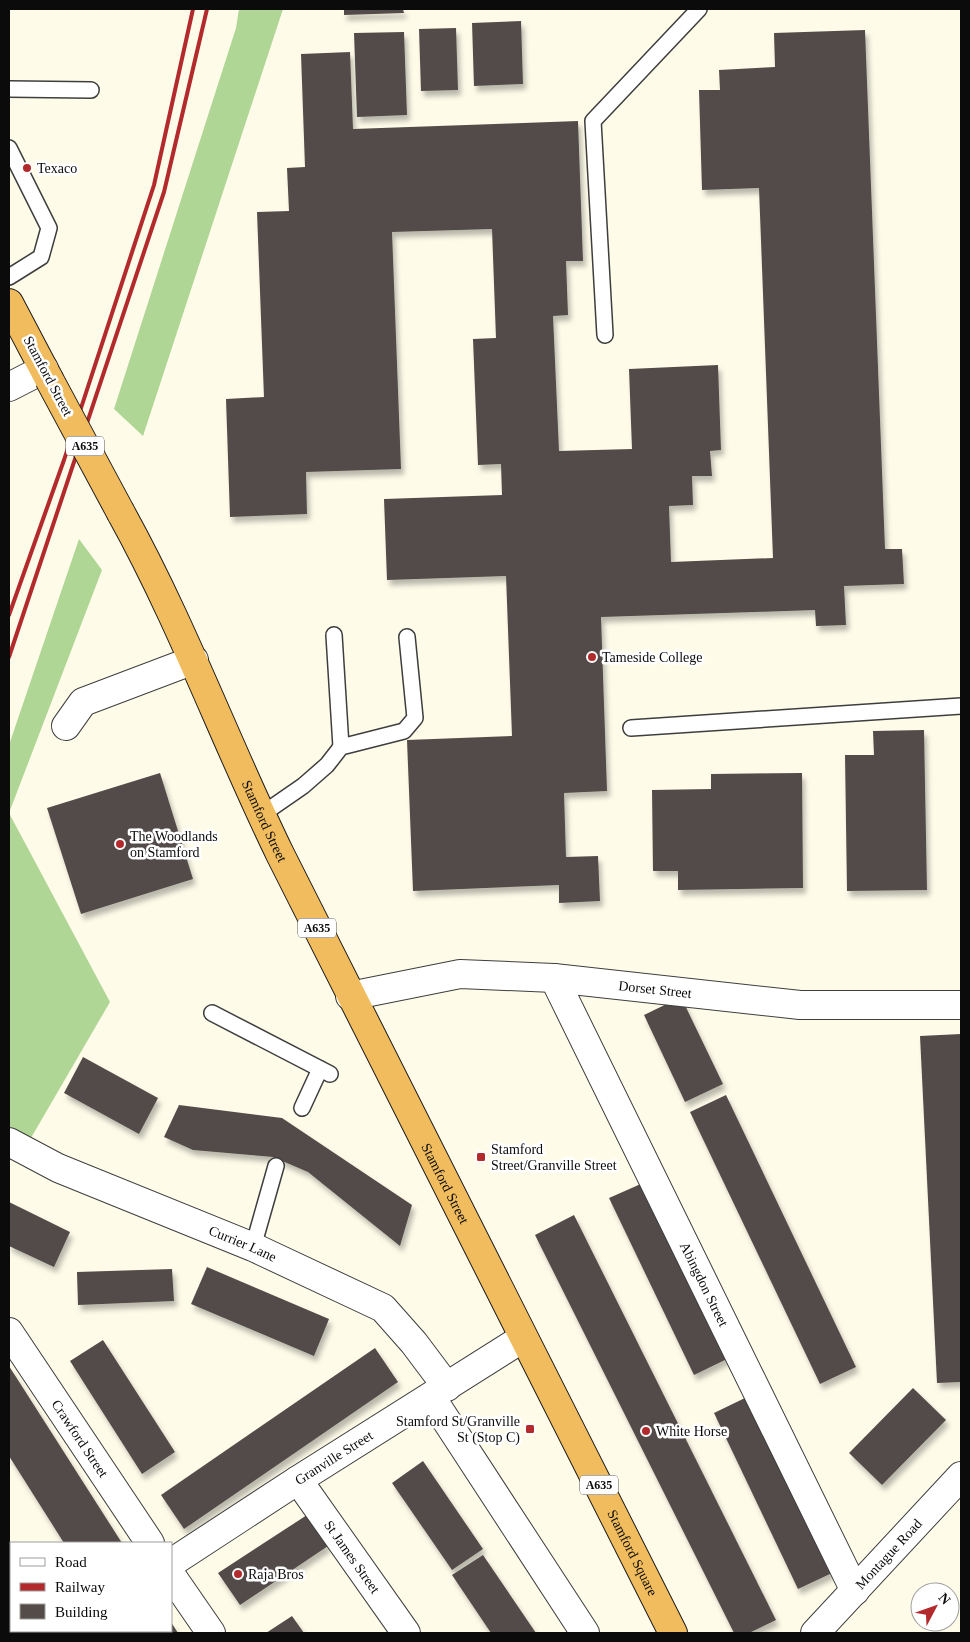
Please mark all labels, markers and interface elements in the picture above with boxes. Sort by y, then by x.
place label: Texaco [37,161,77,176]
marker: Texaco [21,162,33,174]
street label: Stamford Street [21,334,75,419]
road number: A635 [66,436,104,456]
place label: Tameside College [602,650,703,665]
marker: Tameside College [586,651,598,663]
street label: Stamford Street [239,778,290,864]
place label: The Woodlands on Stamford [130,829,218,860]
marker: The Woodlands on Stamford [114,838,126,850]
road number: A635 [298,918,336,938]
street label: Dorset Street [618,978,693,1001]
street label: Stamford Street [419,1141,472,1226]
place label: Stamford Street/Granville Street [491,1142,617,1173]
marker: Stamford Street/Granville Street [475,1151,487,1163]
street label: Currier Lane [207,1222,279,1264]
street label: Abingdon Street [677,1239,731,1329]
street label: Crawford Street [49,1397,111,1480]
place label: Stamford St/Granville St (Stop C) [396,1414,520,1446]
marker: Stamford St/Granville St (Stop C) [524,1423,536,1435]
place label: White Horse [656,1424,727,1439]
marker: White Horse [640,1425,652,1437]
street label: Granville Street [292,1427,376,1488]
road number: A635 [580,1476,618,1494]
street label: Stamford Square [605,1507,661,1598]
street label: Montague Road [852,1516,925,1592]
street label: St James Street [321,1517,383,1596]
legend [10,1542,172,1632]
text: Road [55,1554,87,1570]
place label: Raja Bros [248,1567,304,1582]
marker: Raja Bros [232,1568,244,1580]
text: Railway [55,1579,105,1595]
north arrow [910,1582,960,1632]
text: N [935,1590,953,1608]
text: Building [55,1604,108,1620]

